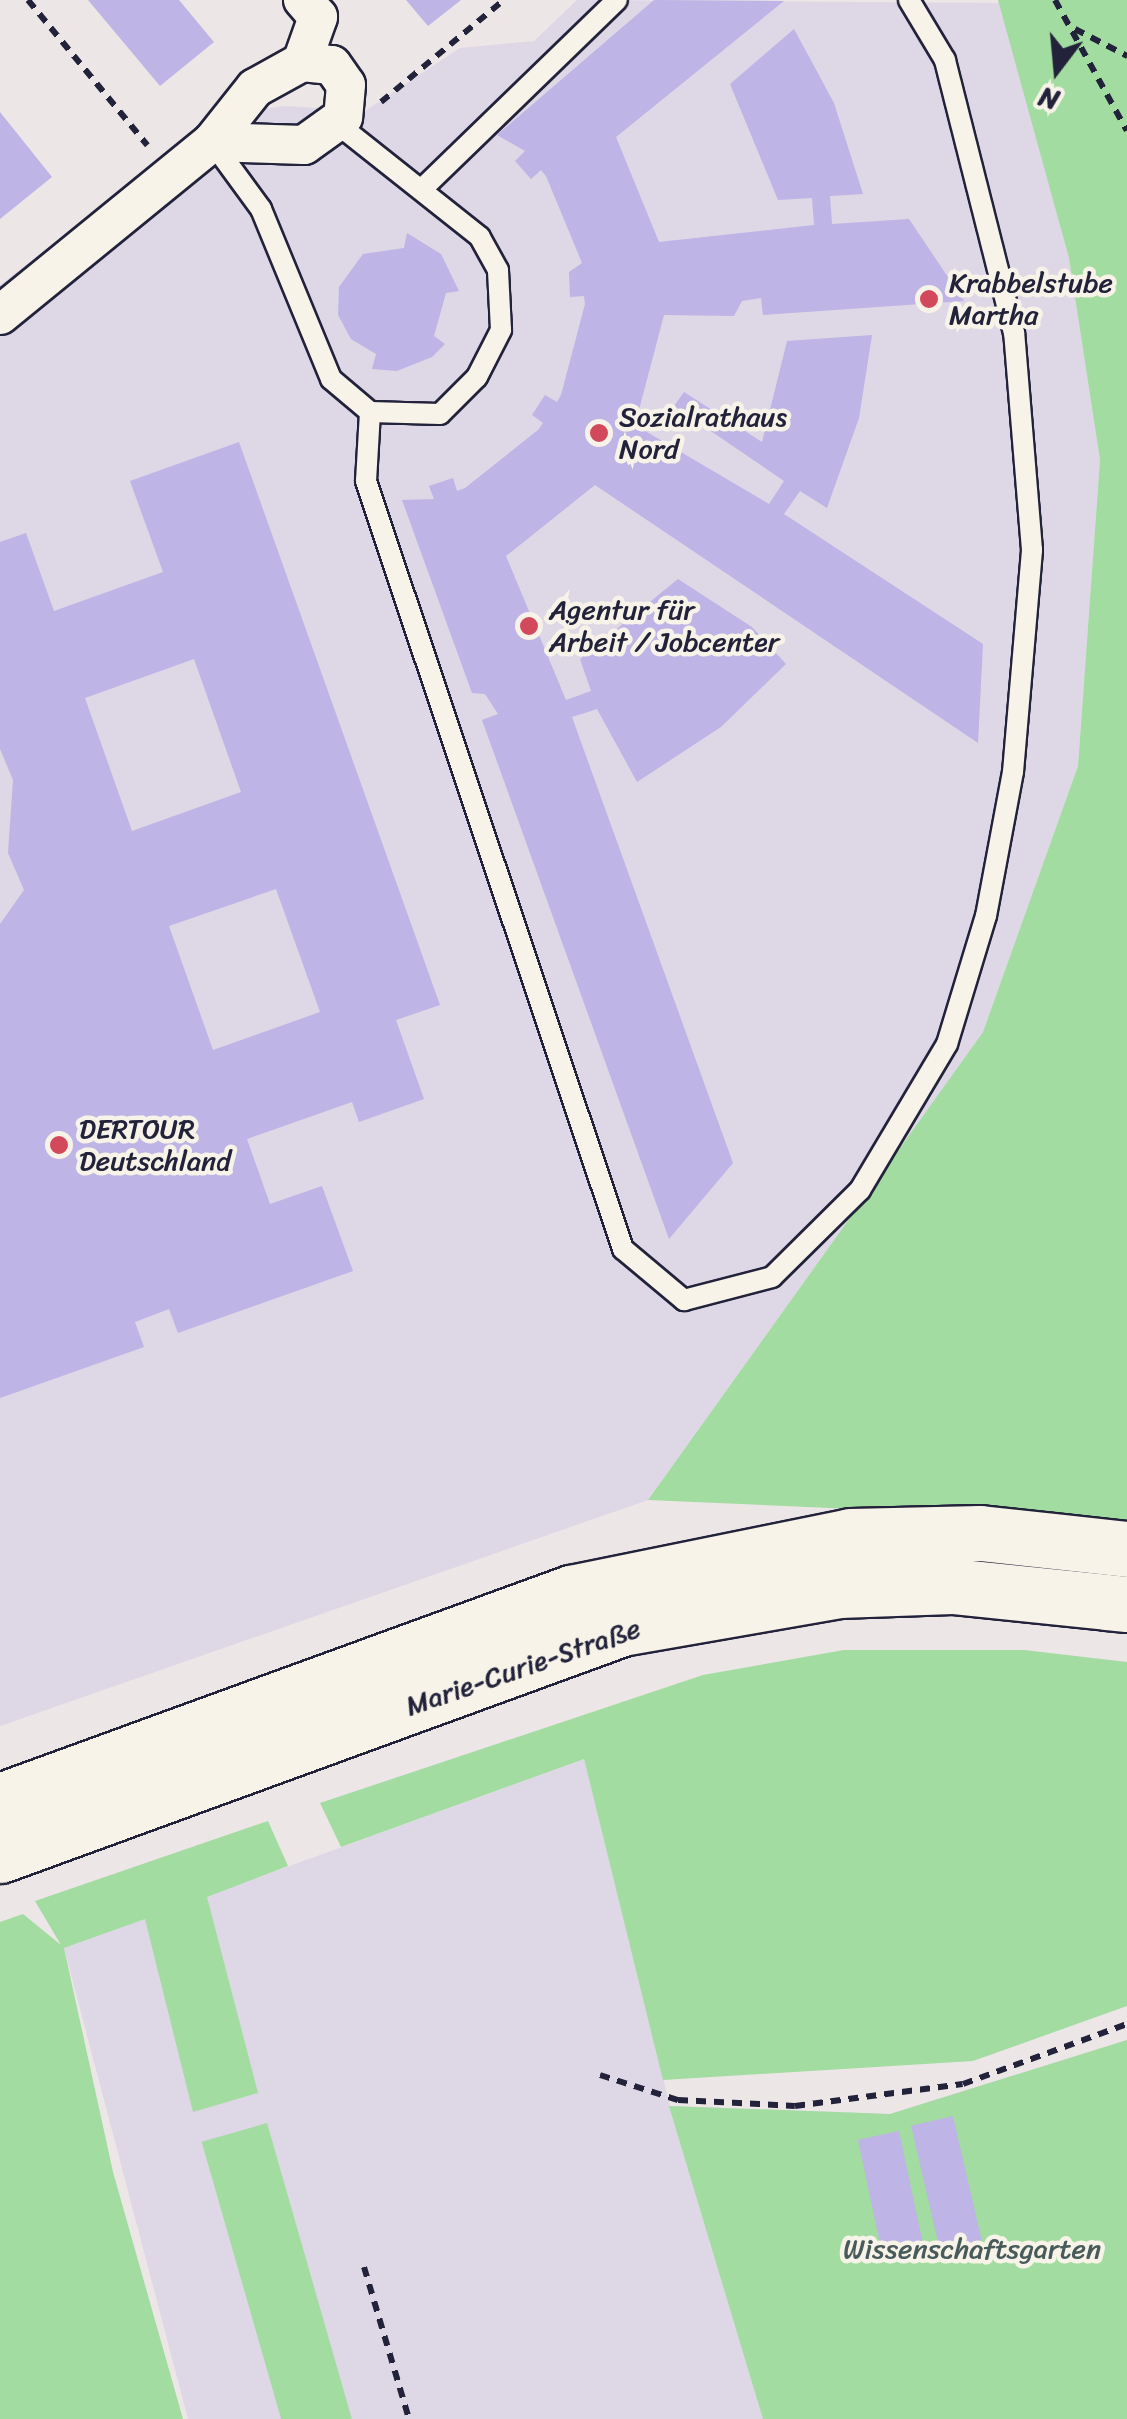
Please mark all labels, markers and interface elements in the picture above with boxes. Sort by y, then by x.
north arrow [1007,20,1107,120]
text: N [1033,73,1065,126]
place label: Krabbelstube Martha [949,266,1113,332]
marker: Krabbelstube Martha [918,288,940,310]
place label: Sozialrathaus Nord [619,400,787,466]
marker: Sozialrathaus Nord [588,422,610,444]
place label: Agentur für Arbeit / Jobcenter [549,593,779,659]
marker: Agentur für Arbeit / Jobcenter [518,615,540,637]
place label: DERTOUR Deutschland [79,1112,231,1178]
marker: DERTOUR Deutschland [48,1134,70,1156]
street label: Marie-Curie-Straße [401,1611,645,1723]
park label: Wissenschaftsgarten [843,2232,1101,2266]

